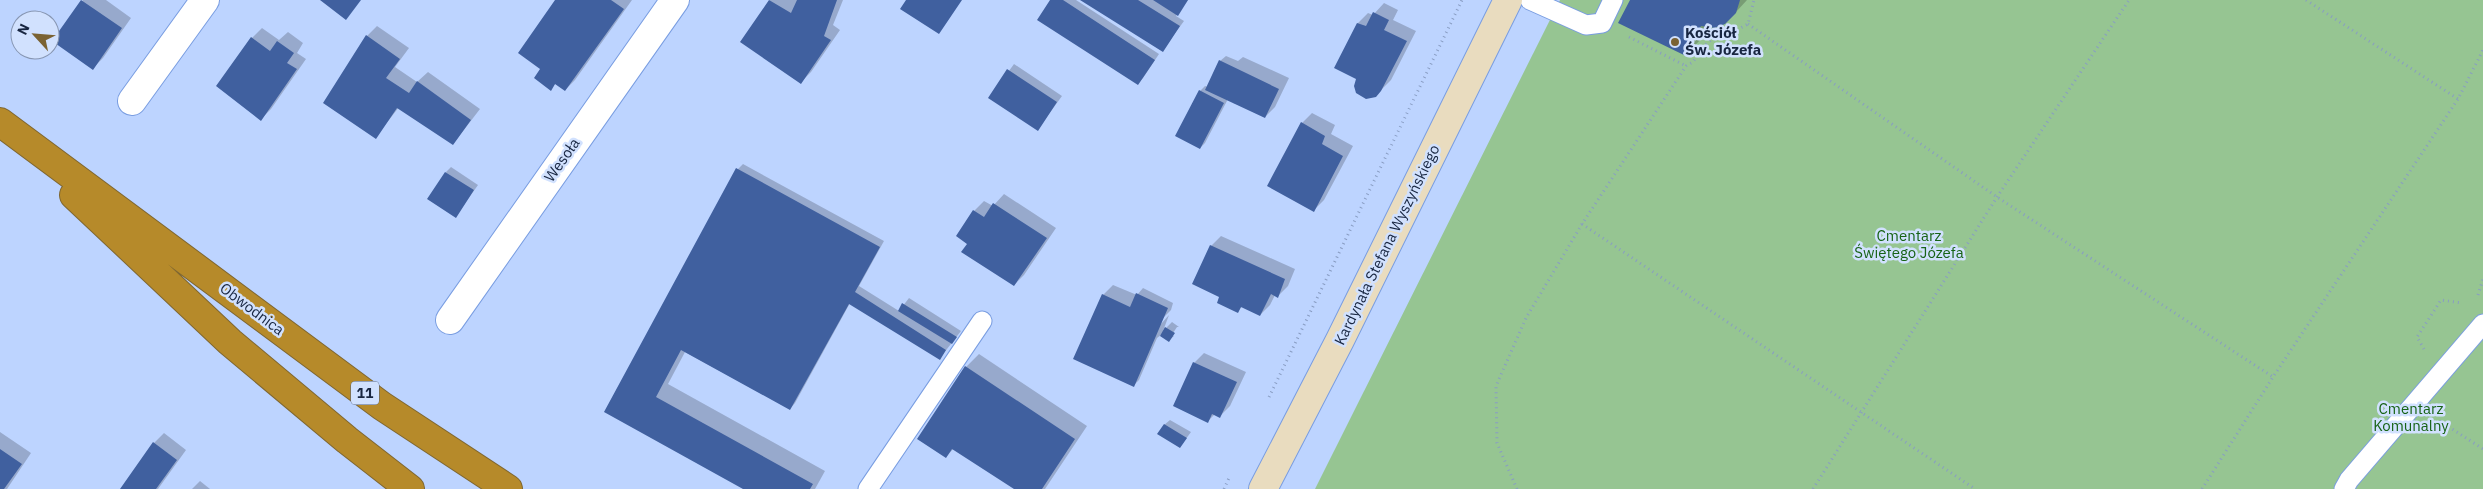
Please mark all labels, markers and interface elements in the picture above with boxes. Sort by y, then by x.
north arrow [10,10,60,60]
text: N [13,21,34,38]
place label: Kościół Św. Józefa [1685,23,1762,59]
marker: Kościół Św. Józefa [1669,36,1681,48]
street label: Wesoła [540,134,584,185]
street label: Kardynała Stefana Wyszyńskiego [1330,141,1443,348]
park label: Cmentarz Świętego Józefa [1854,226,1964,262]
street label: Obwodnica [216,278,288,339]
road number: 11 [351,382,379,404]
park label: Cmentarz Komunalny [2373,399,2449,435]

